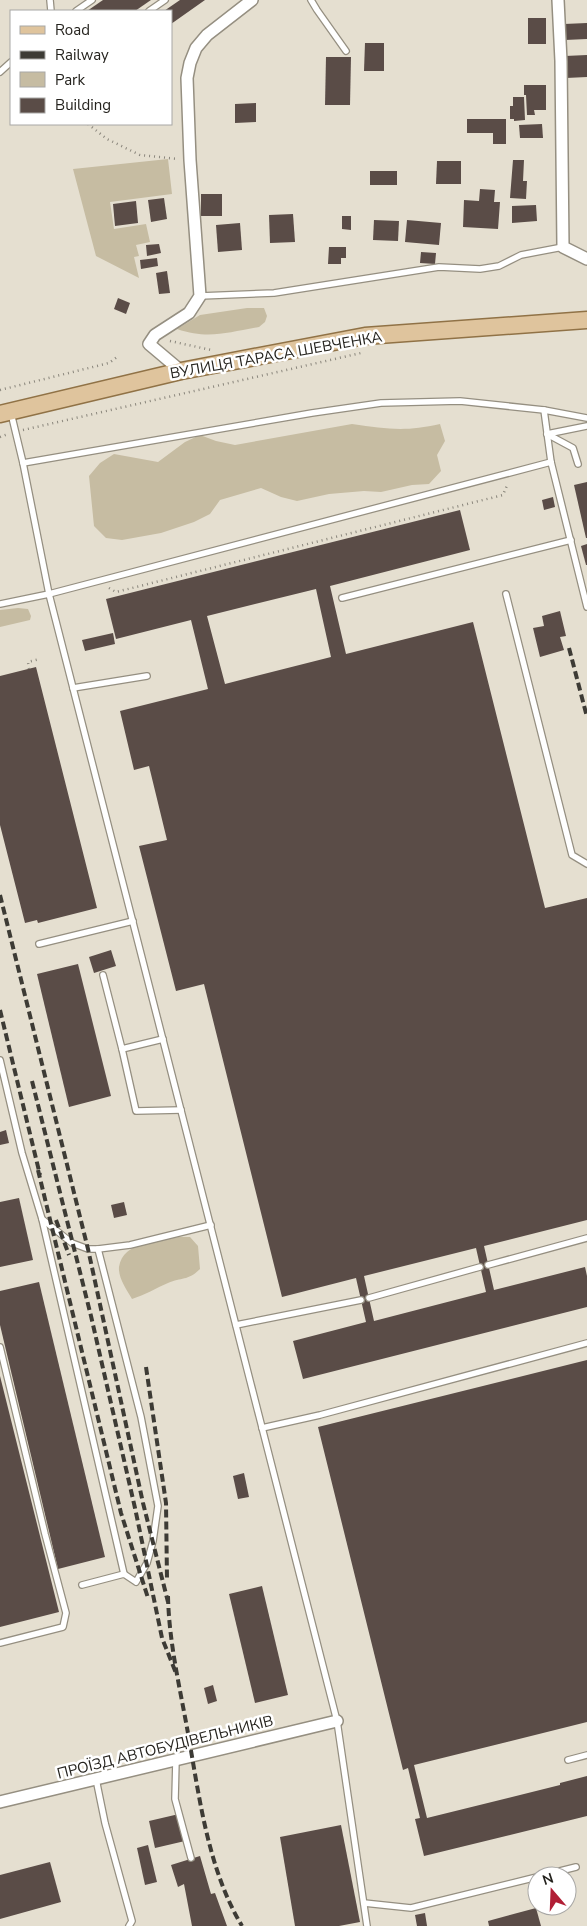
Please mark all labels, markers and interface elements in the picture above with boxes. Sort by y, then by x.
legend [10,10,172,125]
text: Road [55,20,90,40]
text: Railway [55,45,109,65]
text: Park [55,70,85,90]
text: Building [55,95,111,115]
street label: ВУЛИЦЯ ТАРАСА ШЕВЧЕНКА [168,326,384,384]
street label: ПРОЇЗД АВТОБУДІВЕЛЬНИКІВ [55,1710,275,1784]
north arrow [527,1866,577,1916]
text: N [540,1868,556,1890]

